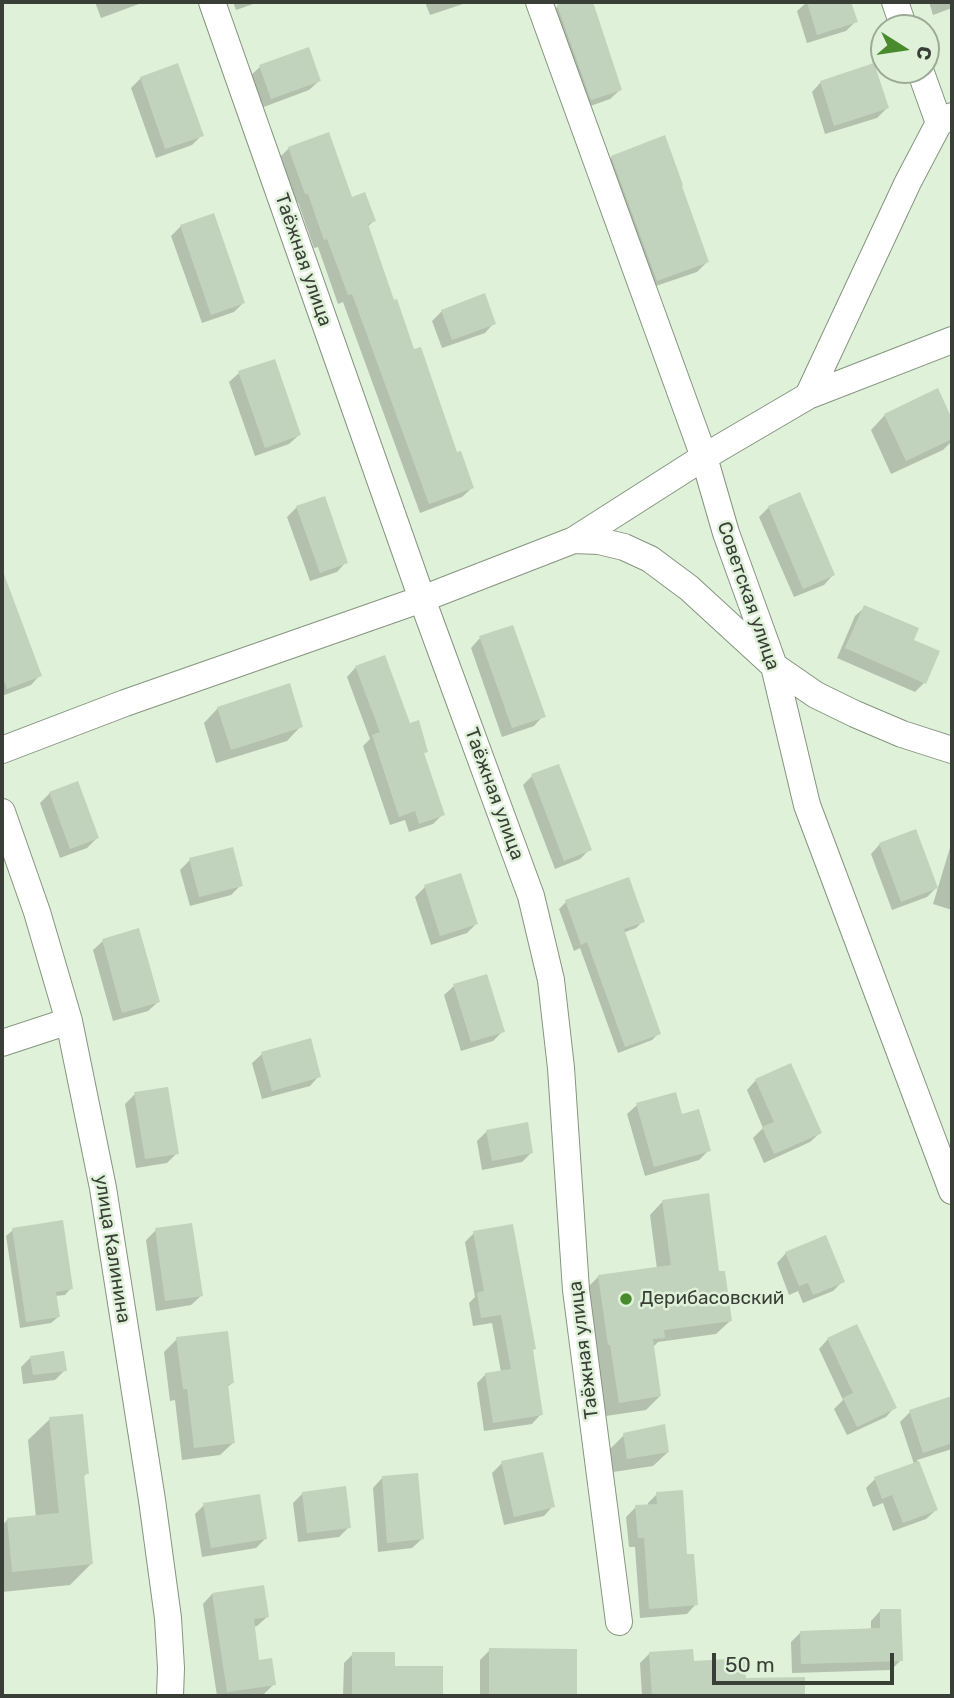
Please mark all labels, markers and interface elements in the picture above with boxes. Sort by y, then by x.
north arrow [870,14,940,84]
text: С [911,44,937,62]
street label: Таёжная улица [270,191,336,329]
street label: Советская улица [712,519,784,673]
street label: Таёжная улица [460,725,528,863]
street label: улица Калинина [89,1173,135,1325]
street label: Таёжная улица [564,1280,604,1420]
place label: Дерибасовский [640,1288,784,1310]
marker: Дерибасовский [618,1291,634,1307]
scale bar [716,1638,898,1682]
text: 50 m [725,1652,775,1677]

